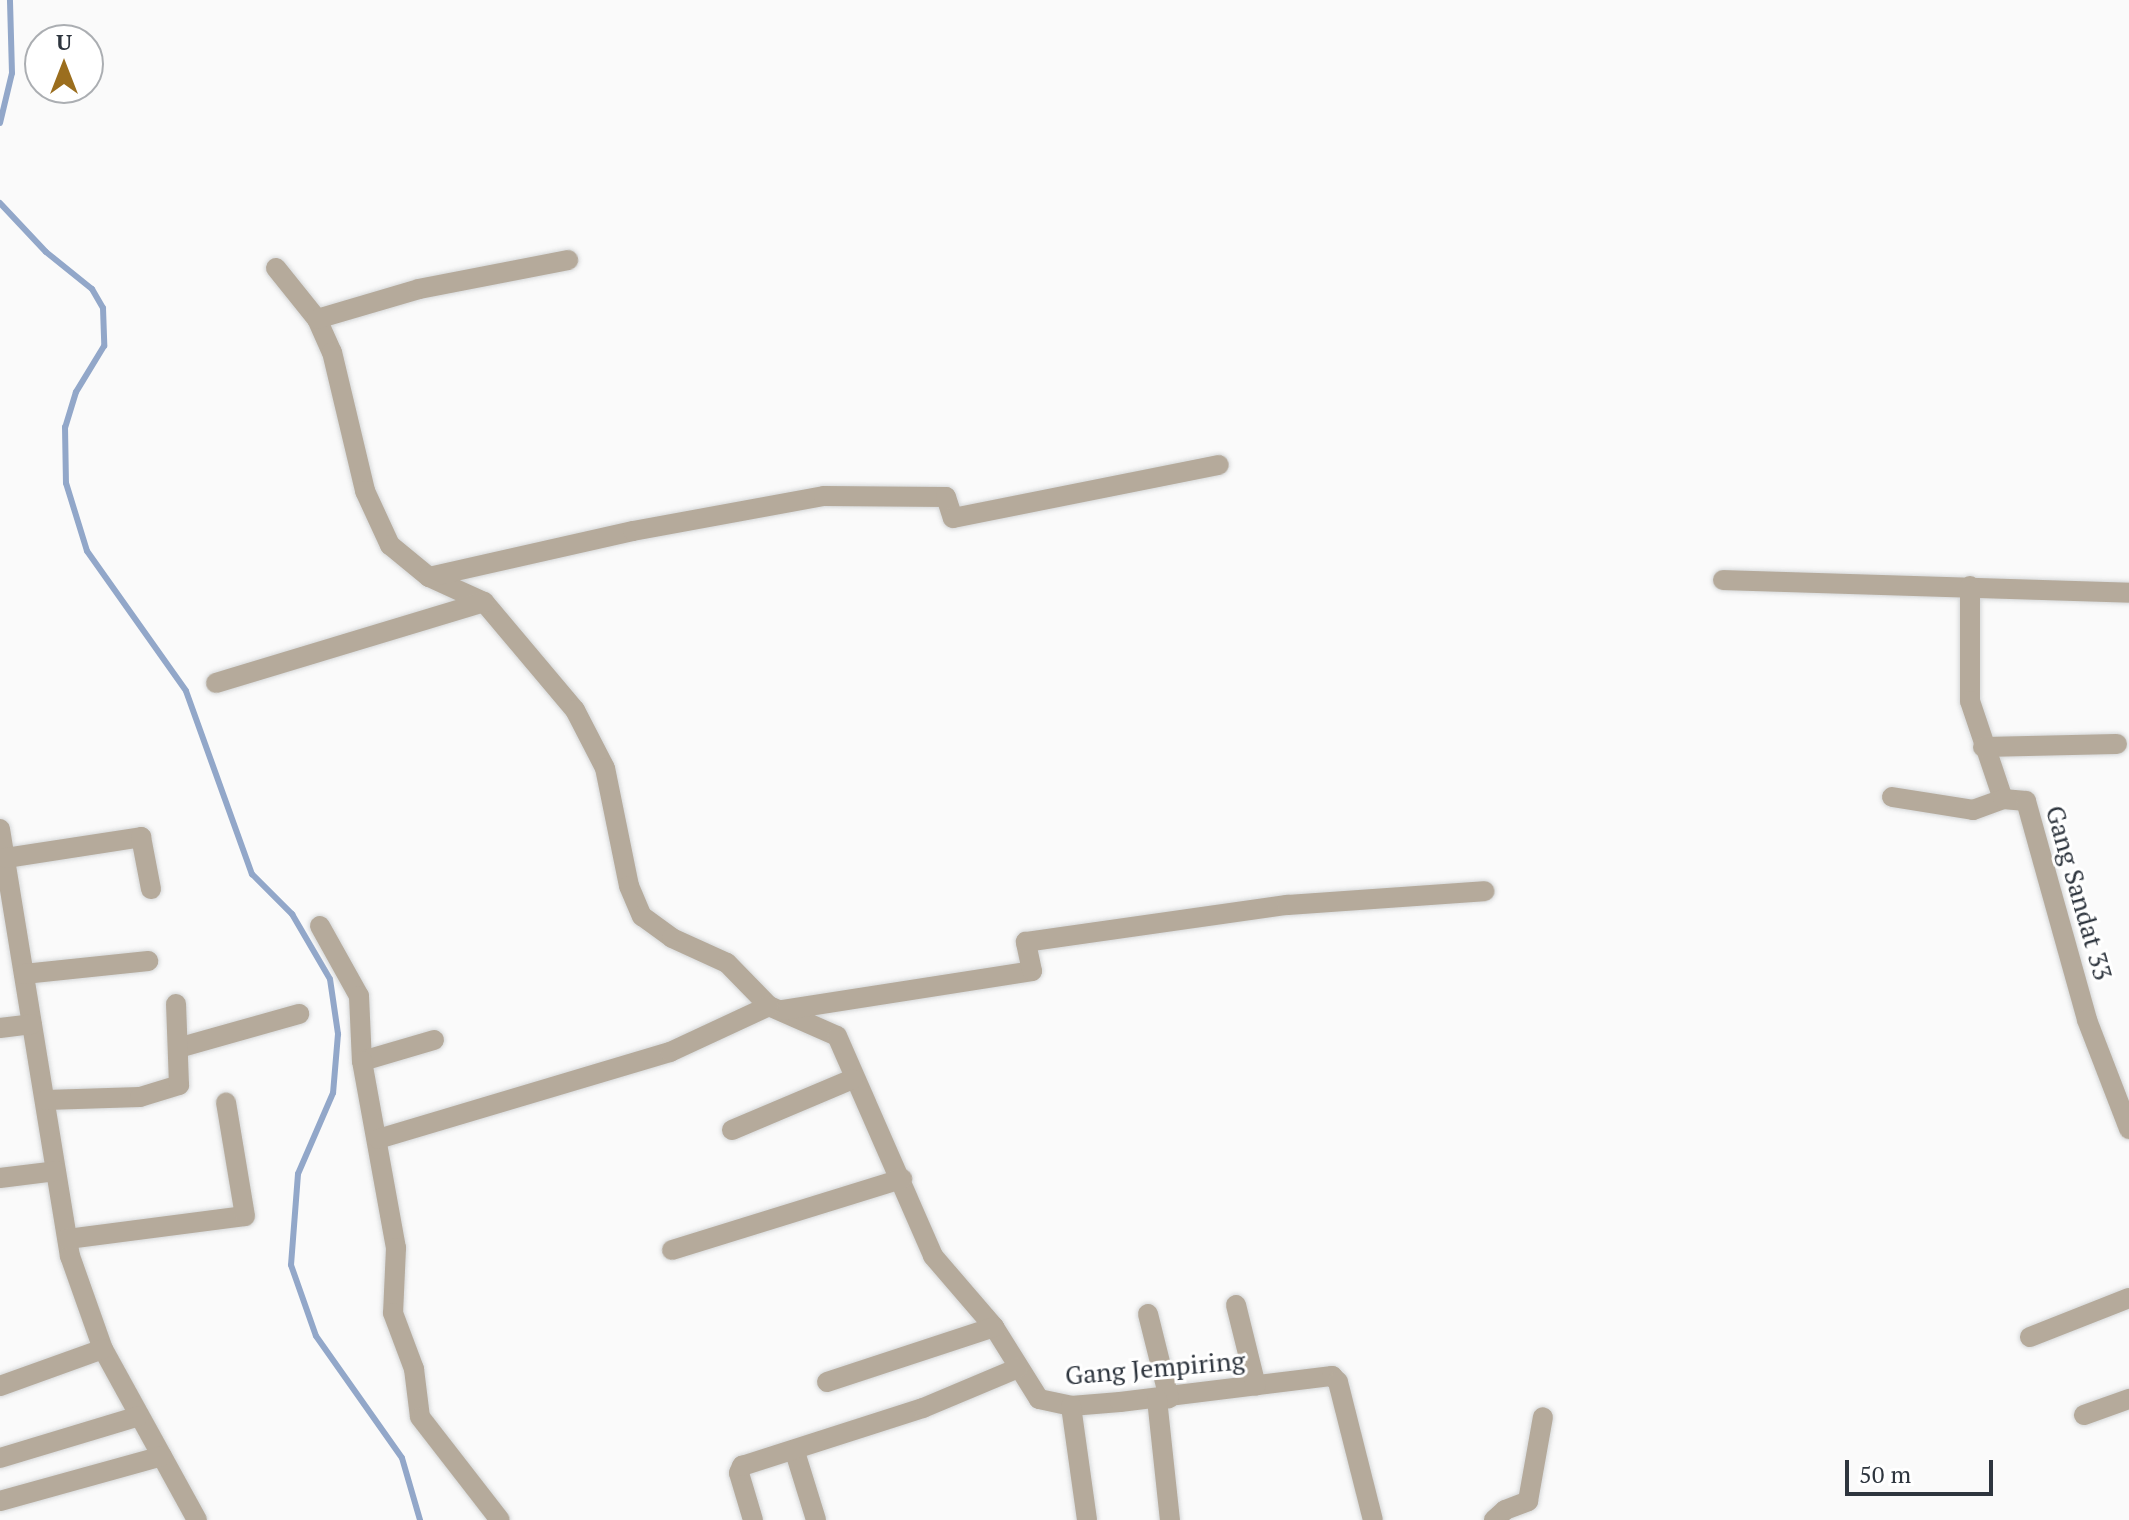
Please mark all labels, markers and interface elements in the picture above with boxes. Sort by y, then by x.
north arrow [24,24,104,104]
text: U [56,27,72,56]
street label: Gang Sandat 33 [2039,802,2119,984]
street label: Gang Jempiring [1064,1345,1246,1391]
scale bar [1849,1444,1997,1494]
text: 50 m [1859,1458,1911,1490]

